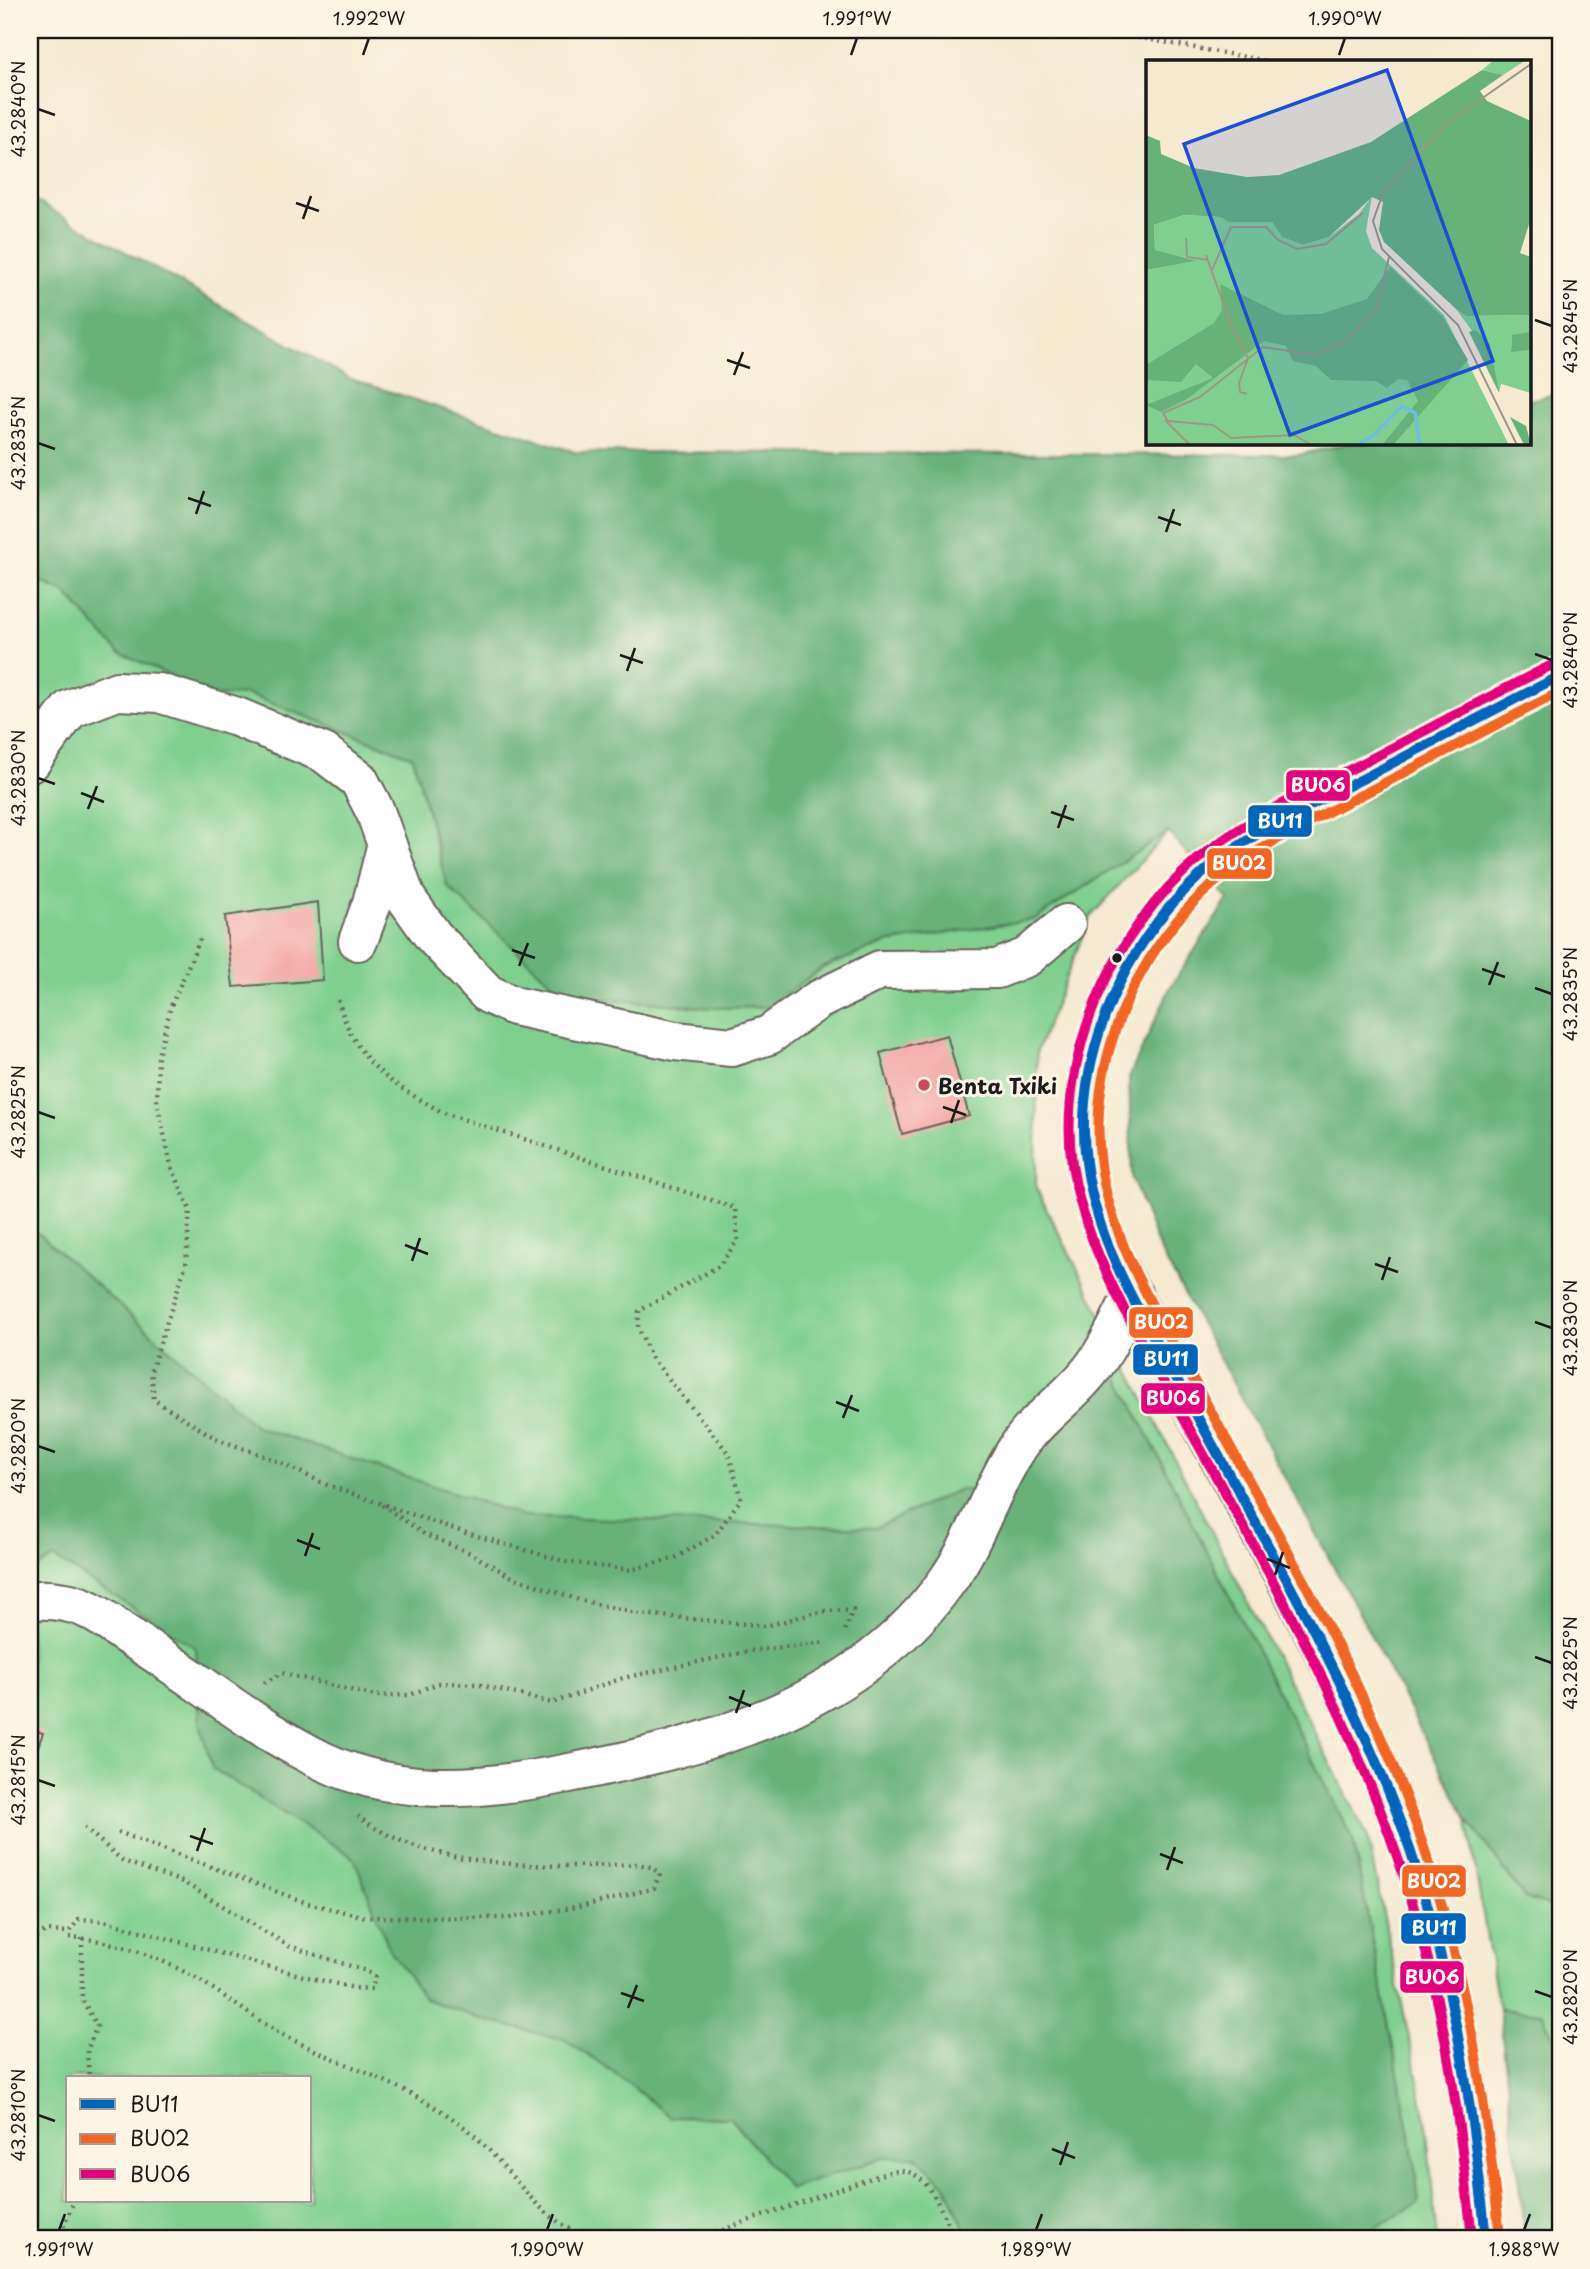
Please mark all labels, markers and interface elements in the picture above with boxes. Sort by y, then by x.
text: 1.992°W [333,4,406,31]
text: 1.991°W [823,4,892,31]
text: 1.990°W [1308,4,1382,31]
text: 43.2840°N [4,60,31,158]
inset map [1146,60,1530,444]
text: 43.2845°N [1556,278,1583,374]
text: 43.2835°N [4,396,31,490]
text: 43.2840°N [1556,611,1583,709]
text: 43.2830°N [4,729,31,827]
line badge: BU06 [1285,769,1351,802]
text: BU06 [1291,770,1345,798]
line badge: BU11 [1247,804,1313,838]
text: BU11 [1257,806,1303,834]
line badge: BU02 [1206,847,1273,880]
text: BU02 [1212,848,1266,876]
text: 43.2835°N [1556,947,1583,1041]
unlabelled marker [1110,951,1124,965]
text: 43.2825°N [4,1065,31,1159]
place label: Benta Txiki [938,1069,1057,1101]
marker: Benta Txiki [916,1077,932,1093]
text: 43.2830°N [1556,1279,1583,1377]
line badge: BU02 [1128,1306,1194,1339]
text: BU02 [1134,1307,1188,1335]
line badge: BU11 [1132,1343,1199,1376]
text: BU11 [1143,1344,1189,1372]
line badge: BU06 [1140,1382,1206,1415]
text: BU06 [1146,1383,1200,1411]
text: 43.2820°N [4,1398,31,1494]
text: 43.2825°N [1556,1616,1583,1710]
text: 43.2815°N [4,1734,31,1826]
line badge: BU02 [1401,1864,1467,1898]
text: BU02 [1407,1866,1461,1894]
line badge: BU11 [1400,1912,1467,1945]
text: BU11 [1411,1913,1457,1941]
text: 43.2820°N [1556,1949,1583,2045]
line badge: BU06 [1399,1960,1465,1994]
text: BU06 [1405,1962,1459,1990]
text: 43.2810°N [4,2068,31,2162]
legend [66,2076,312,2202]
text: BU11 [130,2087,178,2119]
text: BU02 [130,2121,190,2153]
text: BU06 [130,2157,190,2189]
text: 1.991°W [25,2235,94,2262]
text: 1.990°W [510,2235,584,2262]
text: 1.989°W [1001,2235,1072,2262]
text: 1.988°W [1489,2235,1560,2262]

